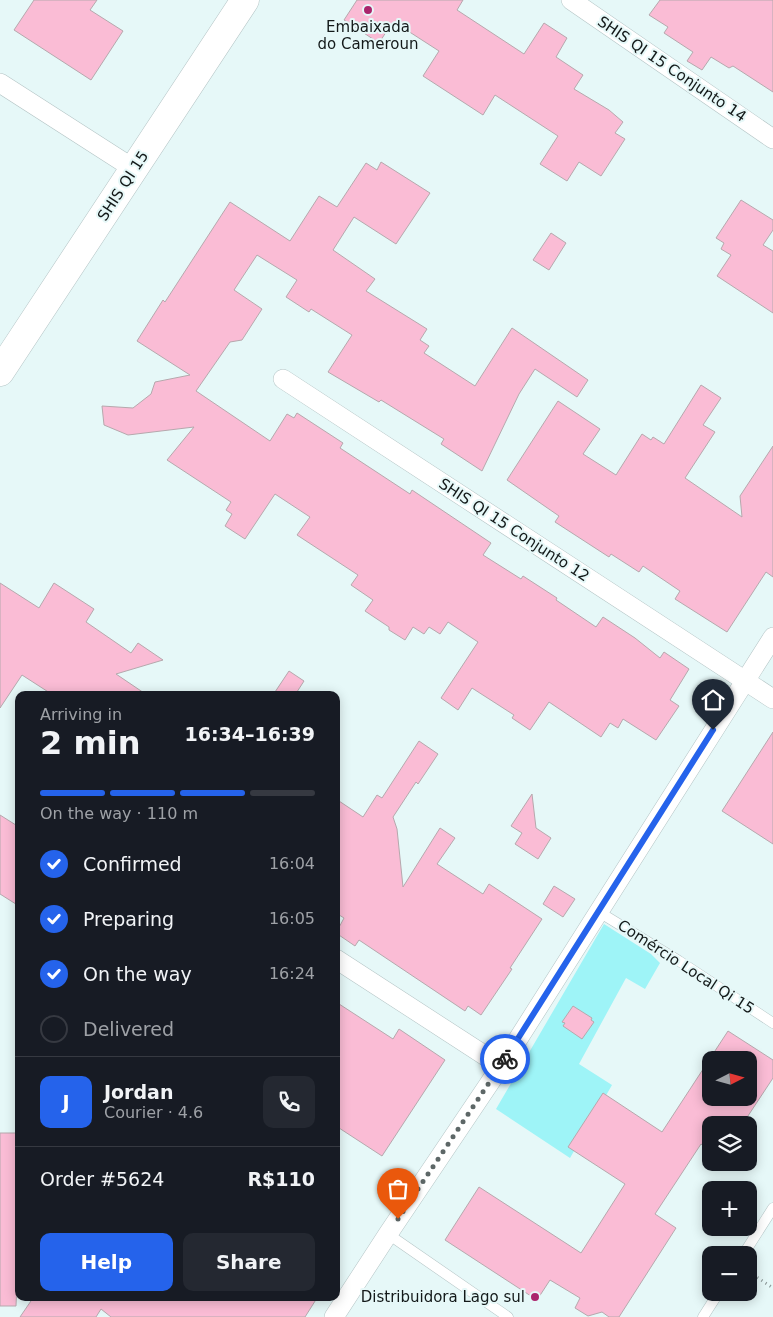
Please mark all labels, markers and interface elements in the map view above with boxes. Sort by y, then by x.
marker: Embaixada do Cameroun [362,4,374,16]
street label: SHIS QI 15 Conjunto 14 [594,12,750,126]
place label: Embaixada do Cameroun [317,18,419,53]
street label: SHIS QI 15 [94,148,152,224]
street label: SHIS QI 15 Conjunto 12 [435,475,593,585]
pin [692,679,734,730]
icon: home [699,686,727,714]
text: Arriving in [40,705,122,724]
text: 16:34–16:39 [185,723,315,745]
text: 2 min [40,724,141,762]
text: On the way · 110 m [40,804,198,823]
icon: check [40,850,68,878]
text: Confirmed [83,853,182,875]
text: 16:04 [269,854,315,873]
icon: check [40,905,68,933]
text: Preparing [83,908,174,930]
text: 16:05 [269,909,315,928]
street label: Comércio Local Qi 15 [614,916,758,1018]
icon: check [40,960,68,988]
text: On the way [83,963,192,985]
text: 16:24 [269,964,315,983]
text: Delivered [83,1018,174,1040]
courier [480,1034,530,1084]
icon: bike [491,1045,519,1073]
north arrow [702,1051,758,1106]
map controls [702,1051,757,1301]
button: phone [263,1076,315,1128]
text: Jordan [104,1081,173,1103]
text: J [62,1091,70,1113]
text: Courier · 4.6 [104,1103,203,1122]
button: layers [702,1116,757,1171]
text: Order #5624 [40,1168,164,1190]
text: R$110 [247,1168,315,1190]
pin [377,1168,419,1219]
icon: bag [384,1175,412,1203]
button: + [702,1181,757,1236]
button: Help [40,1233,173,1291]
button: Share [183,1233,315,1291]
button: − [702,1246,757,1301]
place label: Distribuidora Lago sul [361,1288,525,1306]
marker: Distribuidora Lago sul [529,1291,541,1303]

